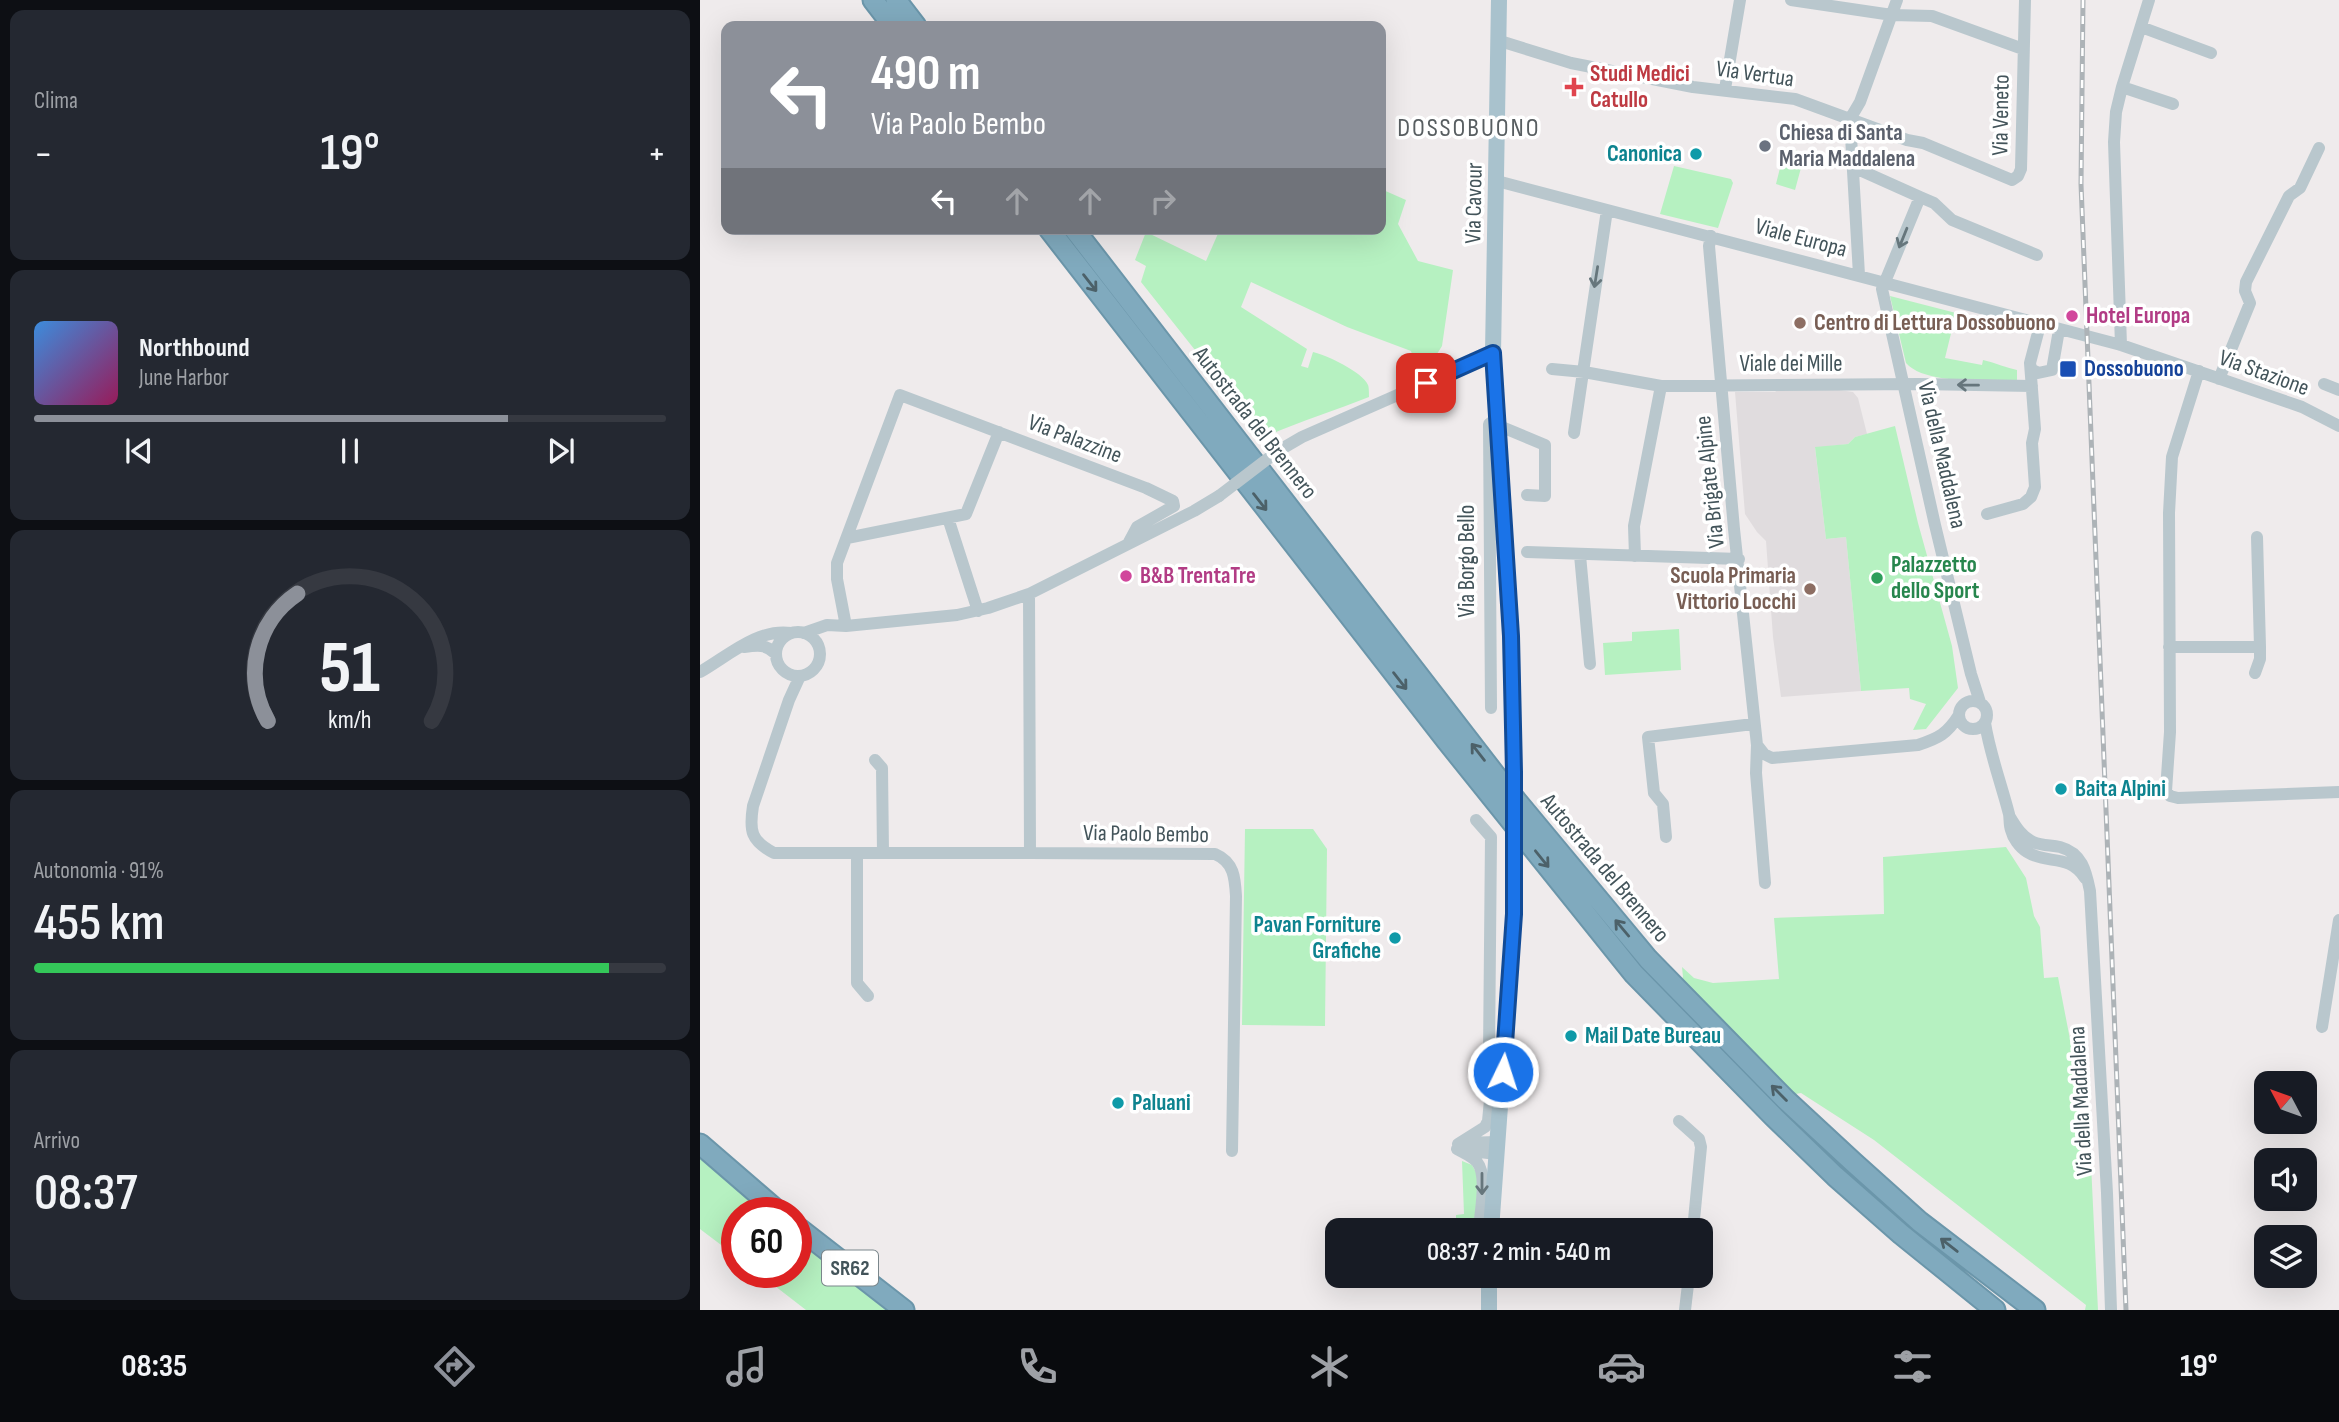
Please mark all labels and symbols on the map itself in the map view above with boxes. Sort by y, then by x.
street label: Via Vertua [1714,55,1796,93]
place label: Studi Medici Catullo [1590,60,1690,114]
street label: Via Veneto [1986,74,2016,156]
marker: Studi Medici Catullo [1564,77,1584,97]
district label: DOSSOBUONO [1397,113,1541,144]
place label: Chiesa di Santa Maria Maddalena [1779,119,1915,173]
marker: Chiesa di Santa Maria Maddalena [1757,138,1773,154]
place label: Canonica [1607,140,1682,168]
marker: Canonica [1688,146,1704,162]
street label: Via Cavour [1459,162,1489,244]
street label: Viale Europa [1752,212,1850,264]
one-way arrow [1896,226,1909,248]
one-way arrow [1589,265,1602,288]
one-way arrow [1083,274,1098,292]
place label: Hotel Europa [2086,302,2190,330]
marker: Hotel Europa [2064,308,2080,324]
place label: Centro di Lettura Dossobuono [1814,309,2056,337]
marker: Centro di Lettura Dossobuono [1792,315,1808,331]
street label: Autostrada del Brennero [1186,341,1323,505]
street label: Via Stazione [2215,344,2313,402]
street label: Viale dei Mille [1739,350,1843,378]
pin [1396,353,1456,413]
place label: Dossobuono [2084,355,2184,383]
marker: Dossobuono [2058,359,2078,379]
one-way arrow [1957,378,1980,392]
street label: Via della Maddalena [1912,379,1972,531]
street label: Via Palazzine [1024,408,1126,470]
street label: Via Brigate Alpine [1689,414,1731,550]
one-way arrow [1252,492,1267,511]
street label: Via Borgo Bello [1453,505,1481,617]
place label: Palazzetto dello Sport [1891,551,1980,605]
place label: B&B TrentaTre [1140,562,1256,590]
place label: Scuola Primaria Vittorio Locchi [1670,562,1796,616]
marker: B&B TrentaTre [1118,568,1134,584]
marker: Palazzetto dello Sport [1869,570,1885,586]
marker: Scuola Primaria Vittorio Locchi [1802,581,1818,597]
one-way arrow [1392,672,1407,690]
one-way arrow [1471,744,1486,762]
place label: Baita Alpini [2075,775,2166,803]
marker: Baita Alpini [2053,781,2069,797]
street label: Autostrada del Brennero [1534,787,1675,948]
street label: Via Paolo Bembo [1083,819,1209,849]
one-way arrow [1534,850,1549,868]
place label: Pavan Forniture Grafiche [1254,911,1381,965]
one-way arrow [1615,920,1630,938]
marker: Pavan Forniture Grafiche [1387,930,1403,946]
place label: Mail Date Bureau [1585,1022,1721,1050]
street label: Via della Maddalena [2063,1025,2099,1177]
marker: Mail Date Bureau [1563,1028,1579,1044]
position arrow [1466,1035,1540,1109]
north arrow [2254,1071,2317,1134]
one-way arrow [1771,1085,1788,1102]
place label: Paluani [1132,1089,1191,1117]
marker: Paluani [1110,1095,1126,1111]
one-way arrow [1475,1172,1489,1195]
speed limit sign: 60 [721,1197,812,1288]
one-way arrow [1940,1237,1958,1252]
road number: SR62 [822,1250,878,1286]

